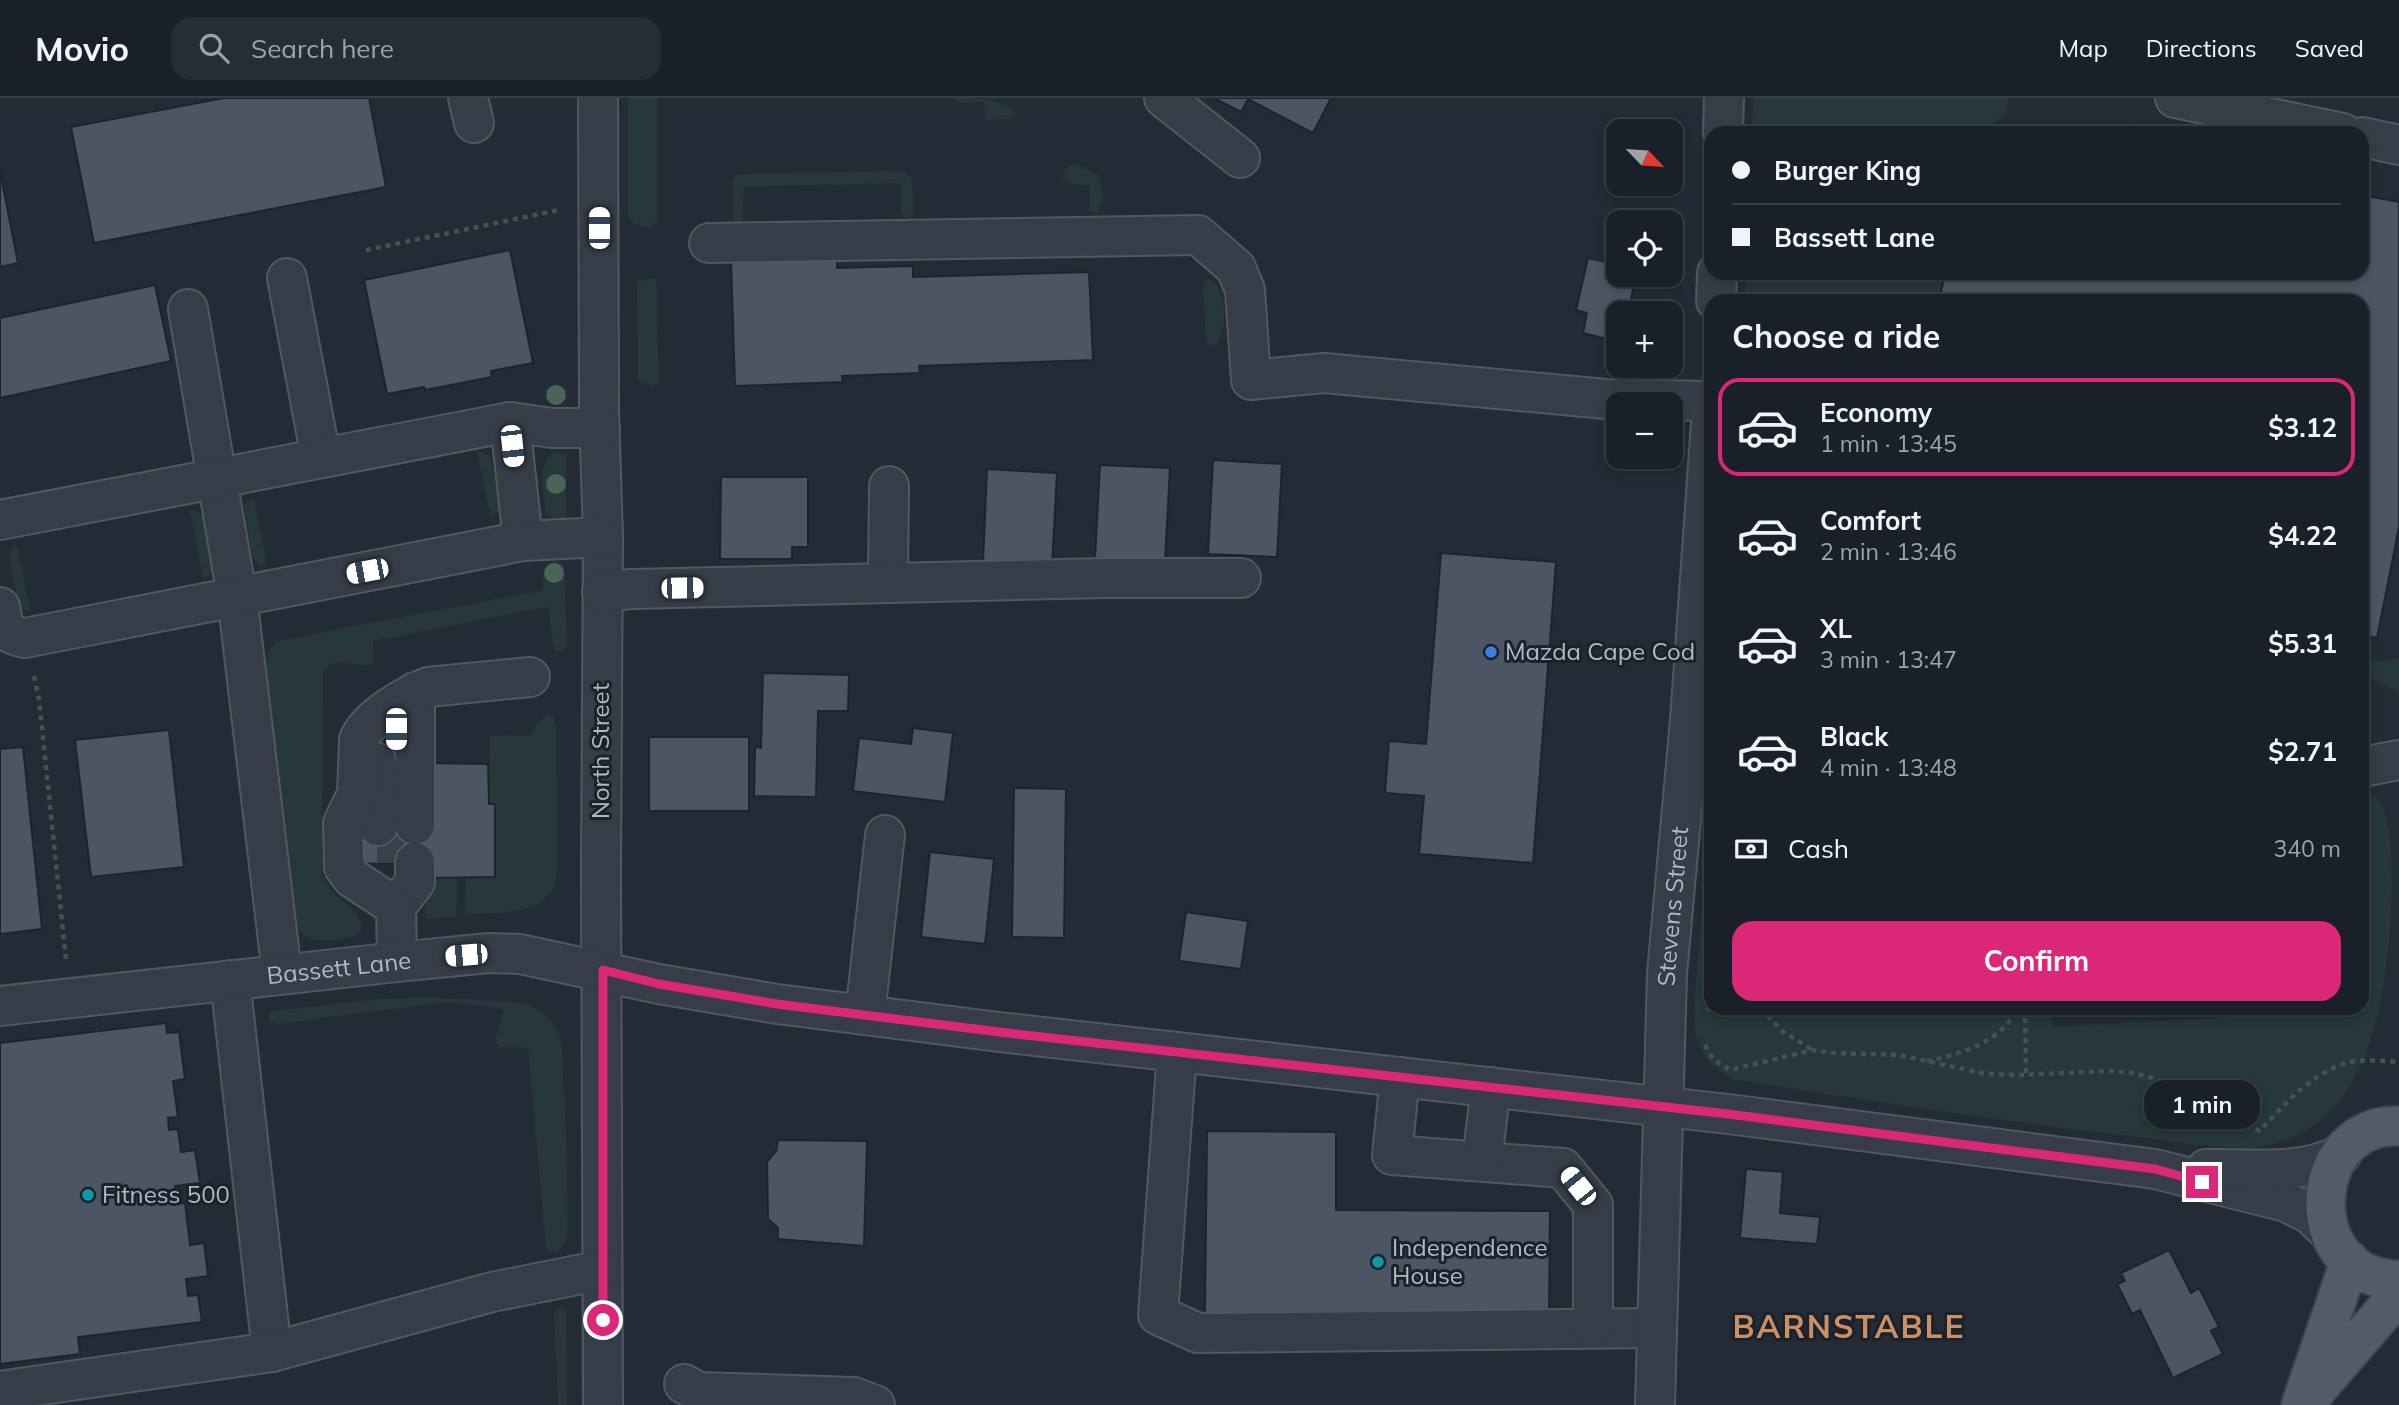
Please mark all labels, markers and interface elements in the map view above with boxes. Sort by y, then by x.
search box [171,17,661,80]
text: Movio [35,28,129,69]
icon: search [195,29,233,67]
text: Search here [251,32,394,65]
text: Map [2058,33,2108,63]
text: Directions [2146,33,2257,63]
text: Saved [2295,33,2364,63]
north arrow [1606,119,1684,196]
map controls [1606,119,1683,469]
text: Burger King [1774,154,1921,187]
car [589,207,610,249]
button: locate [1606,210,1683,287]
text: Bassett Lane [1774,221,1935,254]
button: + [1606,301,1683,378]
text: Choose a ride [1732,316,1940,356]
button: − [1606,392,1683,469]
icon: car [1736,396,1799,459]
text: Economy [1820,396,1932,429]
text: $3.12 [2268,411,2337,444]
car [500,424,525,468]
text: 1 min · 13:45 [1820,429,1957,458]
icon: car [1736,504,1799,567]
text: Comfort [1820,504,1921,537]
text: $4.22 [2268,519,2337,552]
text: 2 min · 13:46 [1820,537,1957,566]
car [345,557,390,585]
car [661,577,704,599]
icon: car [1736,612,1799,675]
text: XL [1820,612,1852,645]
text: $5.31 [2268,627,2337,660]
place label: Mazda Cape Cod [1505,636,1695,666]
marker: Mazda Cape Cod [1483,644,1499,660]
text: 3 min · 13:47 [1820,645,1957,674]
street label: North Street [585,683,615,819]
car [386,708,407,750]
icon: car [1736,720,1799,783]
text: Black [1820,720,1888,753]
text: $2.71 [2268,735,2337,768]
text: 4 min · 13:48 [1820,753,1957,782]
street label: Stevens Street [1651,825,1694,987]
icon: cash [1732,830,1770,868]
text: Cash [1788,832,1849,865]
text: 340 m [2273,834,2341,863]
button: Confirm [1732,921,2341,1001]
car [445,943,488,967]
street label: Bassett Lane [265,945,412,990]
callout: 1 min [2144,1080,2260,1130]
text: 1 min [2172,1090,2232,1119]
car [1557,1163,1600,1209]
route end [2186,1166,2218,1198]
place label: Fitness 500 [102,1179,230,1209]
marker: Fitness 500 [80,1187,96,1203]
place label: Independence House [1392,1232,1547,1290]
marker: Independence House [1370,1254,1386,1270]
route start [587,1304,619,1336]
district label: BARNSTABLE [1732,1306,1966,1346]

